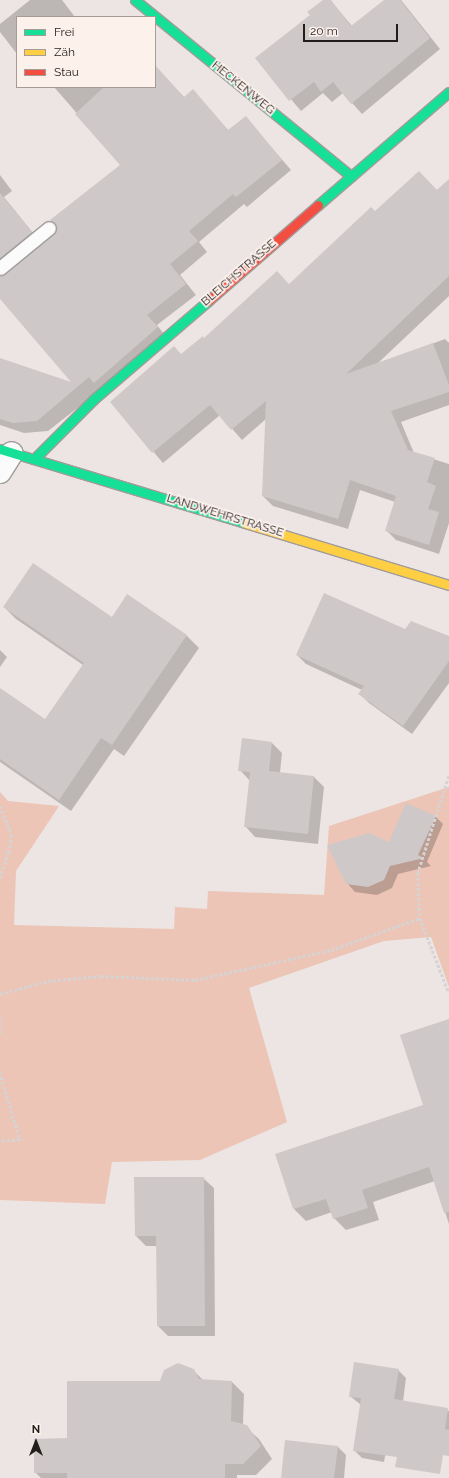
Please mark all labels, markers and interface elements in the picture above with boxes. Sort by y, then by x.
legend [16,16,156,88]
scale bar [305,16,400,42]
text: 20 m [310,24,338,38]
text: Frei [54,25,74,39]
text: Zäh [54,45,75,59]
street label: HECKENWEG [209,58,277,118]
text: Stau [54,65,79,79]
street label: BLEICHSTRASSE [199,237,279,309]
street label: LANDWEHRSTRASSE [165,491,285,541]
north arrow [16,1422,56,1462]
text: N [32,1423,40,1436]

